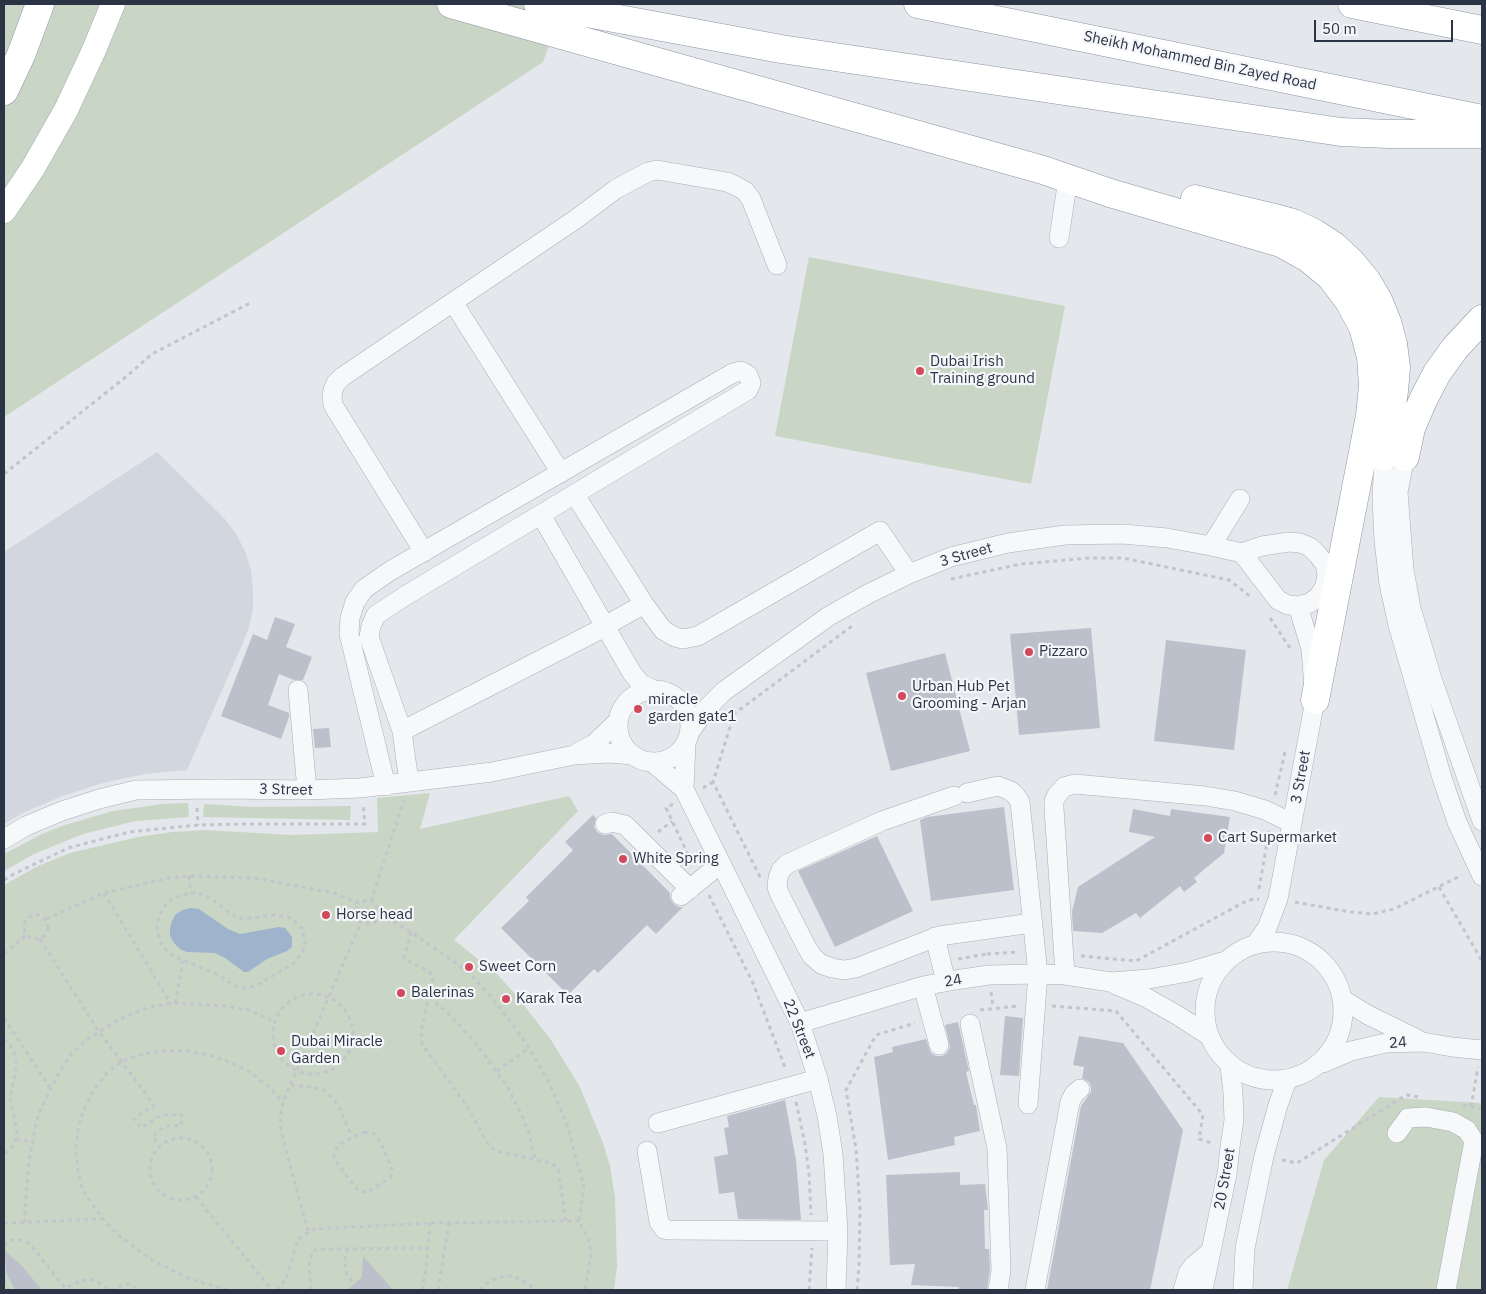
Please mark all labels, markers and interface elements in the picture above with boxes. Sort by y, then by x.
scale bar [1316,10,1455,42]
text: 50 m [1322,19,1357,38]
street label: Sheikh Mohammed Bin Zayed Road [1082,27,1318,95]
place label: Dubai Irish Training ground [930,353,1035,388]
marker: Dubai Irish Training ground [914,365,926,377]
street label: 3 Street [938,539,994,571]
place label: Pizzaro [1039,643,1088,661]
marker: Pizzaro [1023,646,1035,658]
place label: Urban Hub Pet Grooming - Arjan [912,678,1026,713]
marker: Urban Hub Pet Grooming - Arjan [896,690,908,702]
place label: miracle garden gate1 [648,691,737,726]
marker: miracle garden gate1 [632,703,644,715]
street label: 3 Street [1287,749,1315,805]
street label: 3 Street [259,781,313,799]
place label: Cart Supermarket [1218,829,1337,847]
marker: Cart Supermarket [1202,832,1214,844]
place label: White Spring [633,850,719,868]
marker: White Spring [617,853,629,865]
place label: Horse head [336,906,413,924]
marker: Horse head [320,909,332,921]
place label: Sweet Corn [479,958,556,976]
marker: Sweet Corn [463,961,475,973]
street label: 24 [943,971,963,991]
place label: Balerinas [411,984,474,1002]
marker: Balerinas [395,987,407,999]
place label: Karak Tea [516,990,582,1008]
marker: Karak Tea [500,993,512,1005]
street label: 22 Street [779,997,819,1061]
place label: Dubai Miracle Garden [291,1033,383,1068]
street label: 24 [1388,1033,1408,1053]
marker: Dubai Miracle Garden [275,1045,287,1057]
street label: 20 Street [1211,1147,1239,1211]

